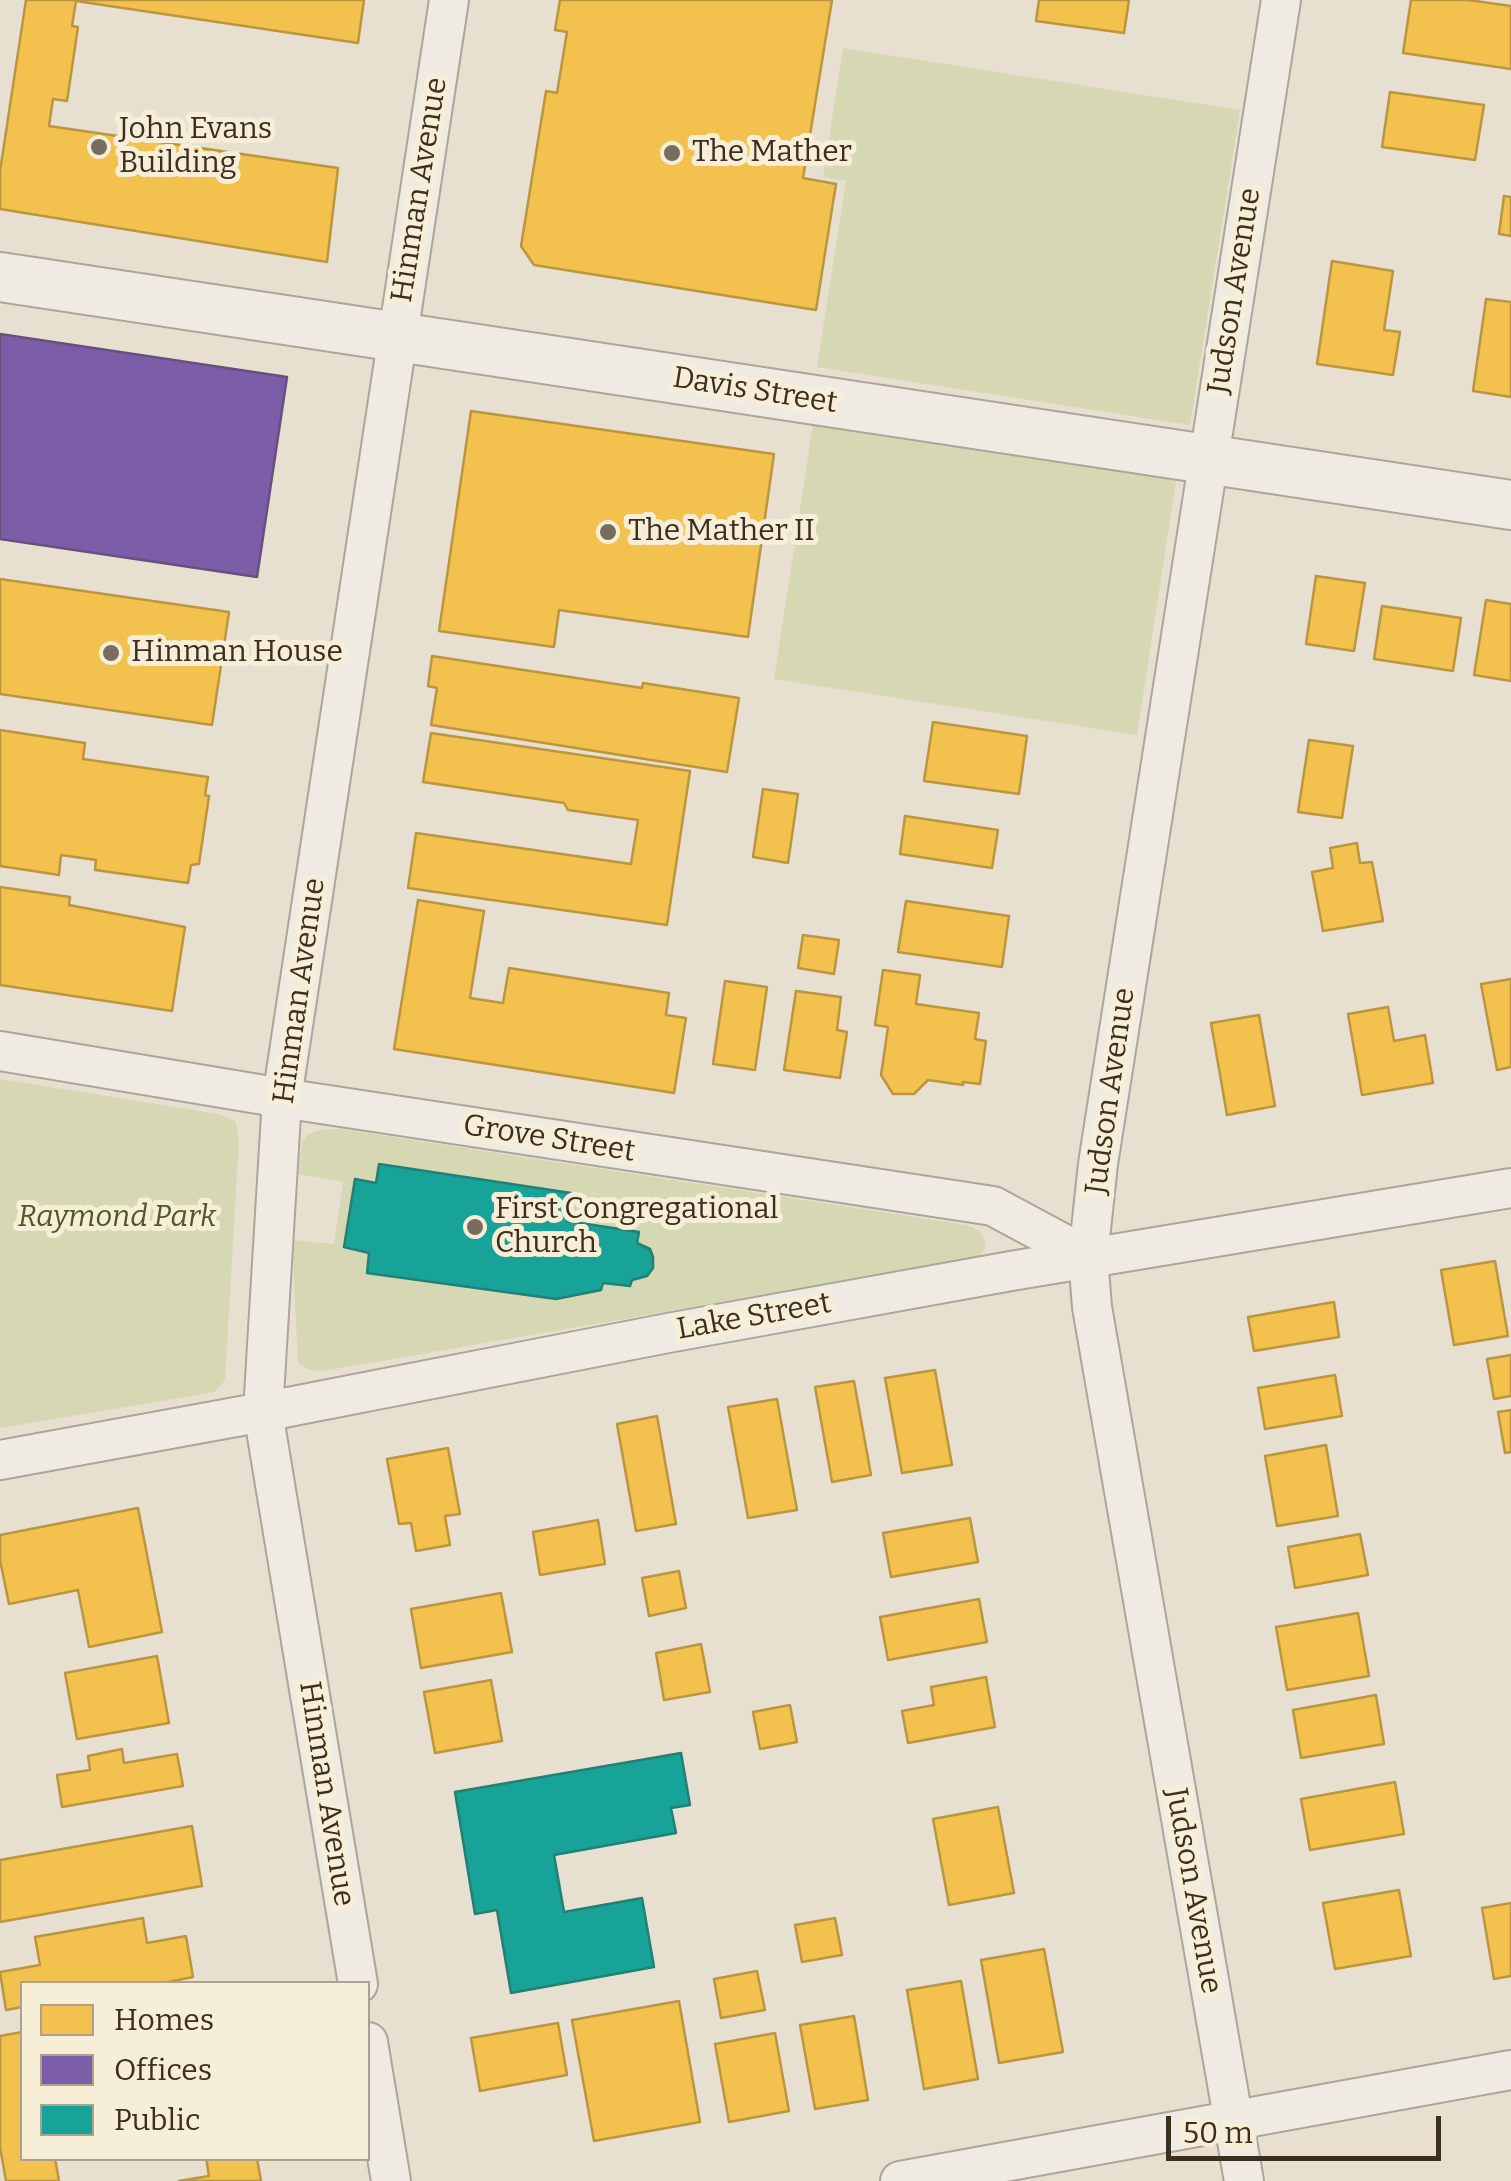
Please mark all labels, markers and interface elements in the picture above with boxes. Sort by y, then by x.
street label: Hinman Avenue [384,75,456,305]
place label: John Evans Building [119,112,272,182]
place label: The Mather [692,135,852,171]
marker: John Evans Building [88,136,110,158]
marker: The Mather [661,142,683,164]
street label: Judson Avenue [1201,185,1269,397]
street label: Davis Street [670,360,840,422]
place label: The Mather II [628,514,815,550]
marker: The Mather II [597,521,619,543]
place label: Hinman House [131,635,343,671]
marker: Hinman House [100,642,122,664]
street label: Hinman Avenue [266,876,334,1106]
street label: Judson Avenue [1079,986,1143,1196]
street label: Grove Street [460,1108,638,1170]
place label: First Congregational Church [495,1192,778,1262]
park label: Raymond Park [18,1200,216,1236]
marker: First Congregational Church [464,1216,486,1238]
street label: Lake Street [674,1286,834,1348]
street label: Hinman Avenue [290,1679,362,1909]
street label: Judson Avenue [1157,1785,1229,1997]
legend [20,1981,370,2161]
text: Homes [114,2002,214,2038]
text: Offices [114,2052,212,2088]
scale bar [1171,2096,1446,2158]
text: Public [114,2102,200,2138]
text: 50 m [1183,2115,1253,2151]

